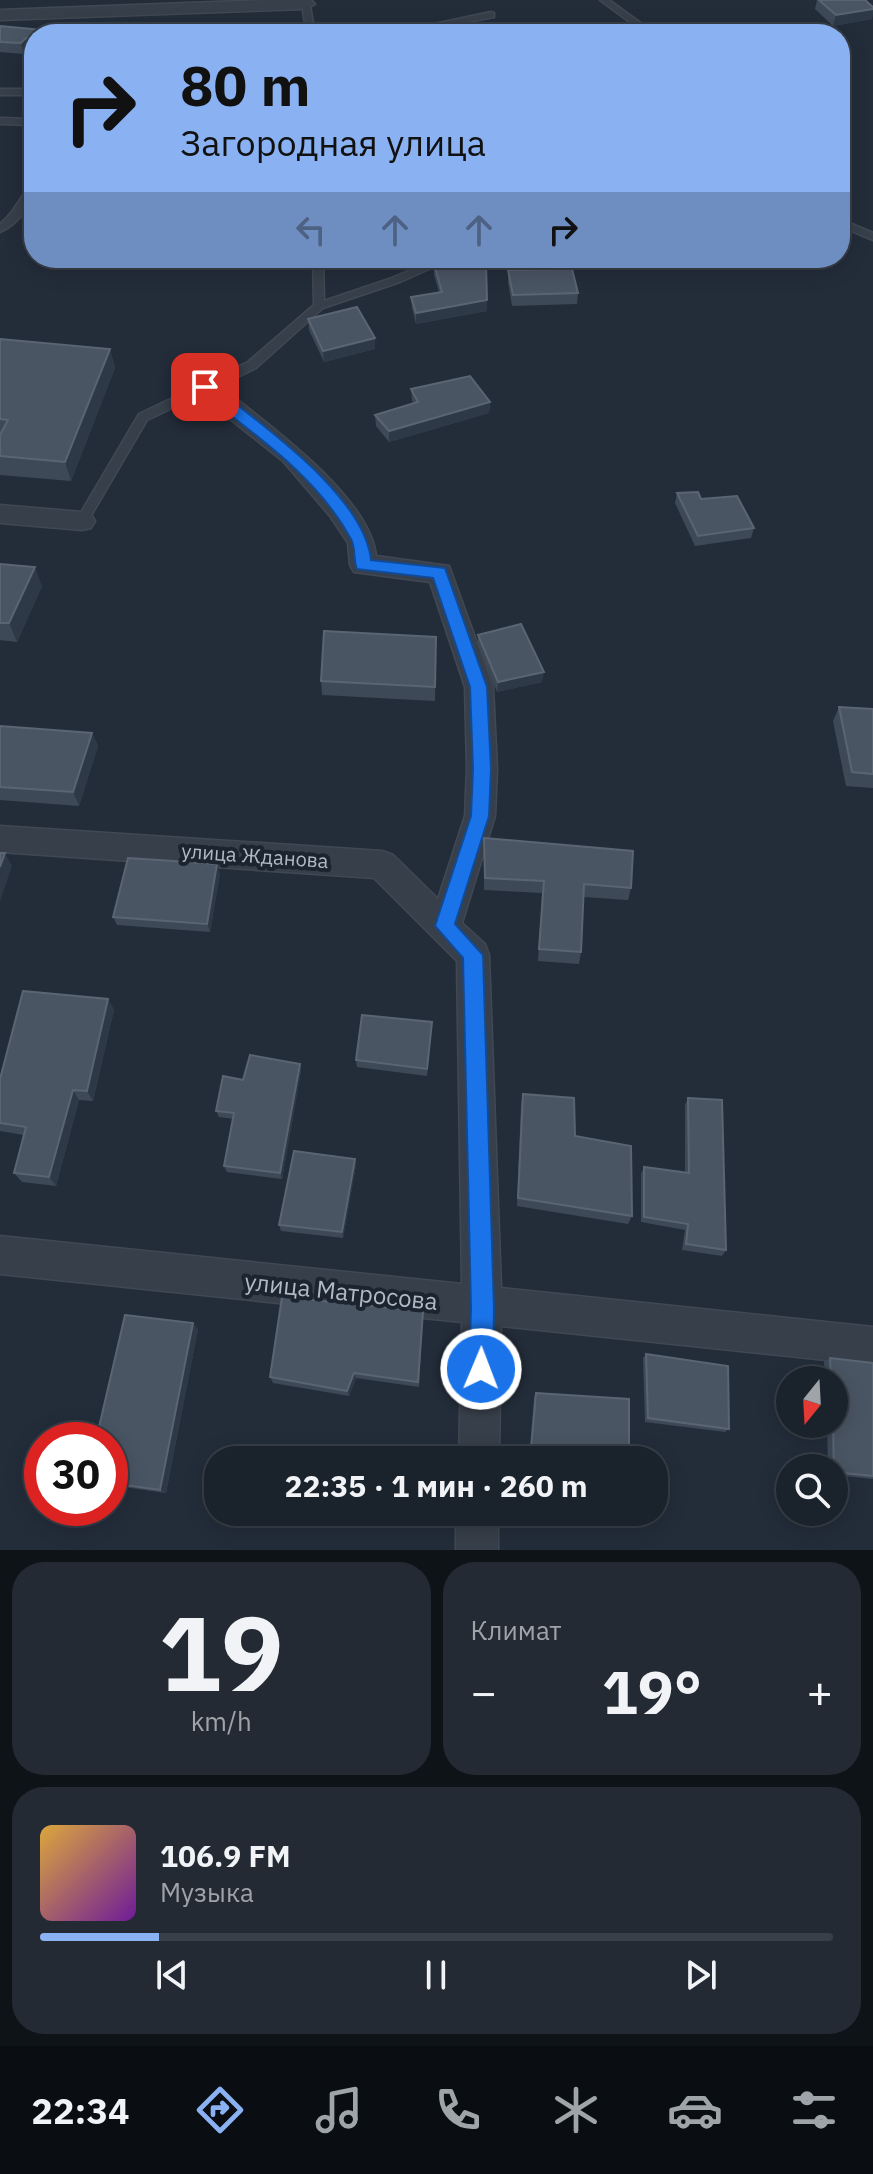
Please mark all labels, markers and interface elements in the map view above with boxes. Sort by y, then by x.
text: 80 m [180,49,310,121]
icon: right [48,56,152,160]
text: Загородная улица [180,119,486,166]
icon: left [289,208,333,252]
icon: ahead [373,208,417,252]
icon: ahead [457,208,501,252]
icon: right [541,208,585,252]
pin [171,353,239,421]
icon: arrive [183,365,227,409]
street label: улица Жданова [181,837,330,874]
street label: улица Матросова [243,1265,439,1317]
position arrow [439,1327,523,1411]
north arrow [776,1366,848,1438]
map controls [776,1366,848,1526]
speed limit sign: 30 [24,1422,128,1526]
button: search [776,1454,848,1526]
text: 22:35 · 1 мин · 260 m [284,1466,588,1505]
text: 19 [159,1584,284,1720]
text: Климат [471,1613,562,1647]
text: 19° [602,1652,702,1731]
text: − [471,1663,497,1720]
text: + [807,1663,833,1720]
text: km/h [191,1704,252,1738]
text: 106.9 FM [160,1836,291,1875]
text: Музыка [160,1875,254,1909]
icon: previous [150,1953,194,1997]
icon: pause [414,1953,458,1997]
icon: next [679,1953,723,1997]
icon: directions [192,2082,248,2138]
icon: music [311,2082,367,2138]
icon: phone [430,2082,486,2138]
icon: climate [548,2082,604,2138]
icon: car [667,2082,723,2138]
icon: filters [786,2082,842,2138]
text: 22:34 [31,2087,130,2134]

